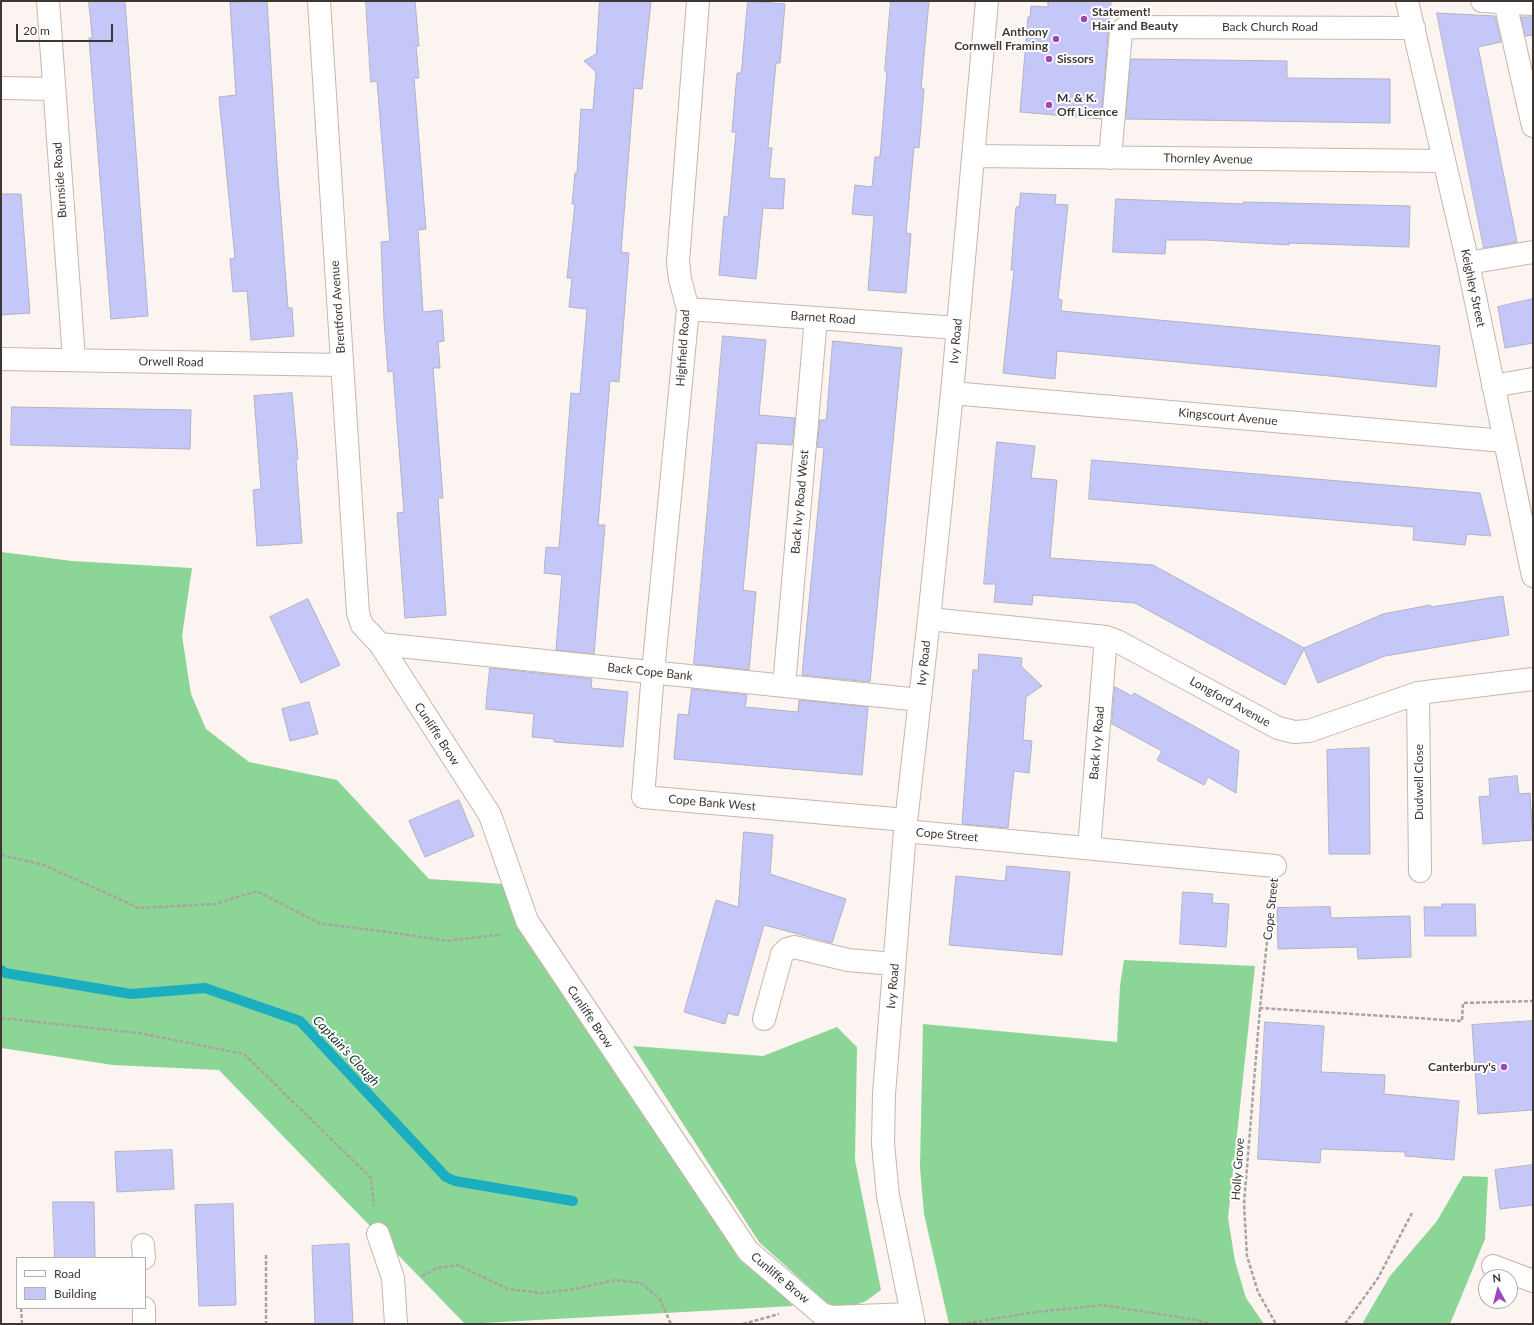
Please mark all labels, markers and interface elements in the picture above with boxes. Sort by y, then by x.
place label: Statement! Hair and Beauty [1092,5,1178,33]
marker: Statement! Hair and Beauty [1079,14,1089,24]
scale bar [18,16,115,42]
street label: Back Church Road [1222,20,1318,34]
text: 20 m [23,23,50,38]
place label: Anthony Cornwell Framing [954,25,1048,53]
marker: Anthony Cornwell Framing [1051,34,1061,44]
place label: Sissors [1057,52,1094,66]
marker: Sissors [1044,54,1054,64]
place label: M. & K. Off Licence [1057,91,1118,119]
marker: M. & K. Off Licence [1044,100,1054,110]
street label: Burnside Road [50,141,70,219]
street label: Thornley Avenue [1163,151,1253,167]
street label: Keighley Street [1458,248,1488,328]
street label: Brentford Avenue [328,260,348,354]
street label: Highfield Road [673,309,693,387]
street label: Barnet Road [790,309,856,327]
street label: Ivy Road [947,318,965,364]
street label: Orwell Road [138,354,204,370]
street label: Kingscourt Avenue [1178,405,1278,429]
street label: Back Ivy Road West [788,449,812,555]
street label: Ivy Road [914,640,934,686]
street label: Back Cope Bank [607,660,693,684]
street label: Longford Avenue [1187,674,1273,730]
street label: Cunliffe Brow [411,700,463,768]
street label: Back Ivy Road [1087,706,1107,780]
street label: Dudwell Close [1412,744,1426,820]
street label: Cope Bank West [668,792,756,814]
street label: Cope Street [915,825,979,845]
street label: Cope Street [1261,877,1281,941]
street label: Ivy Road [884,963,902,1009]
street label: Cunliffe Brow [564,983,616,1051]
water label: Captain's Clough [309,1013,383,1089]
place label: Canterbury's [1428,1060,1496,1074]
marker: Canterbury's [1499,1062,1509,1072]
street label: Holly Grove [1229,1137,1247,1201]
street label: Cunliffe Brow [748,1249,812,1307]
legend [16,1257,146,1309]
text: Road [54,1266,81,1281]
north arrow [1478,1269,1518,1309]
text: N [1492,1271,1502,1285]
text: Building [54,1286,97,1301]

